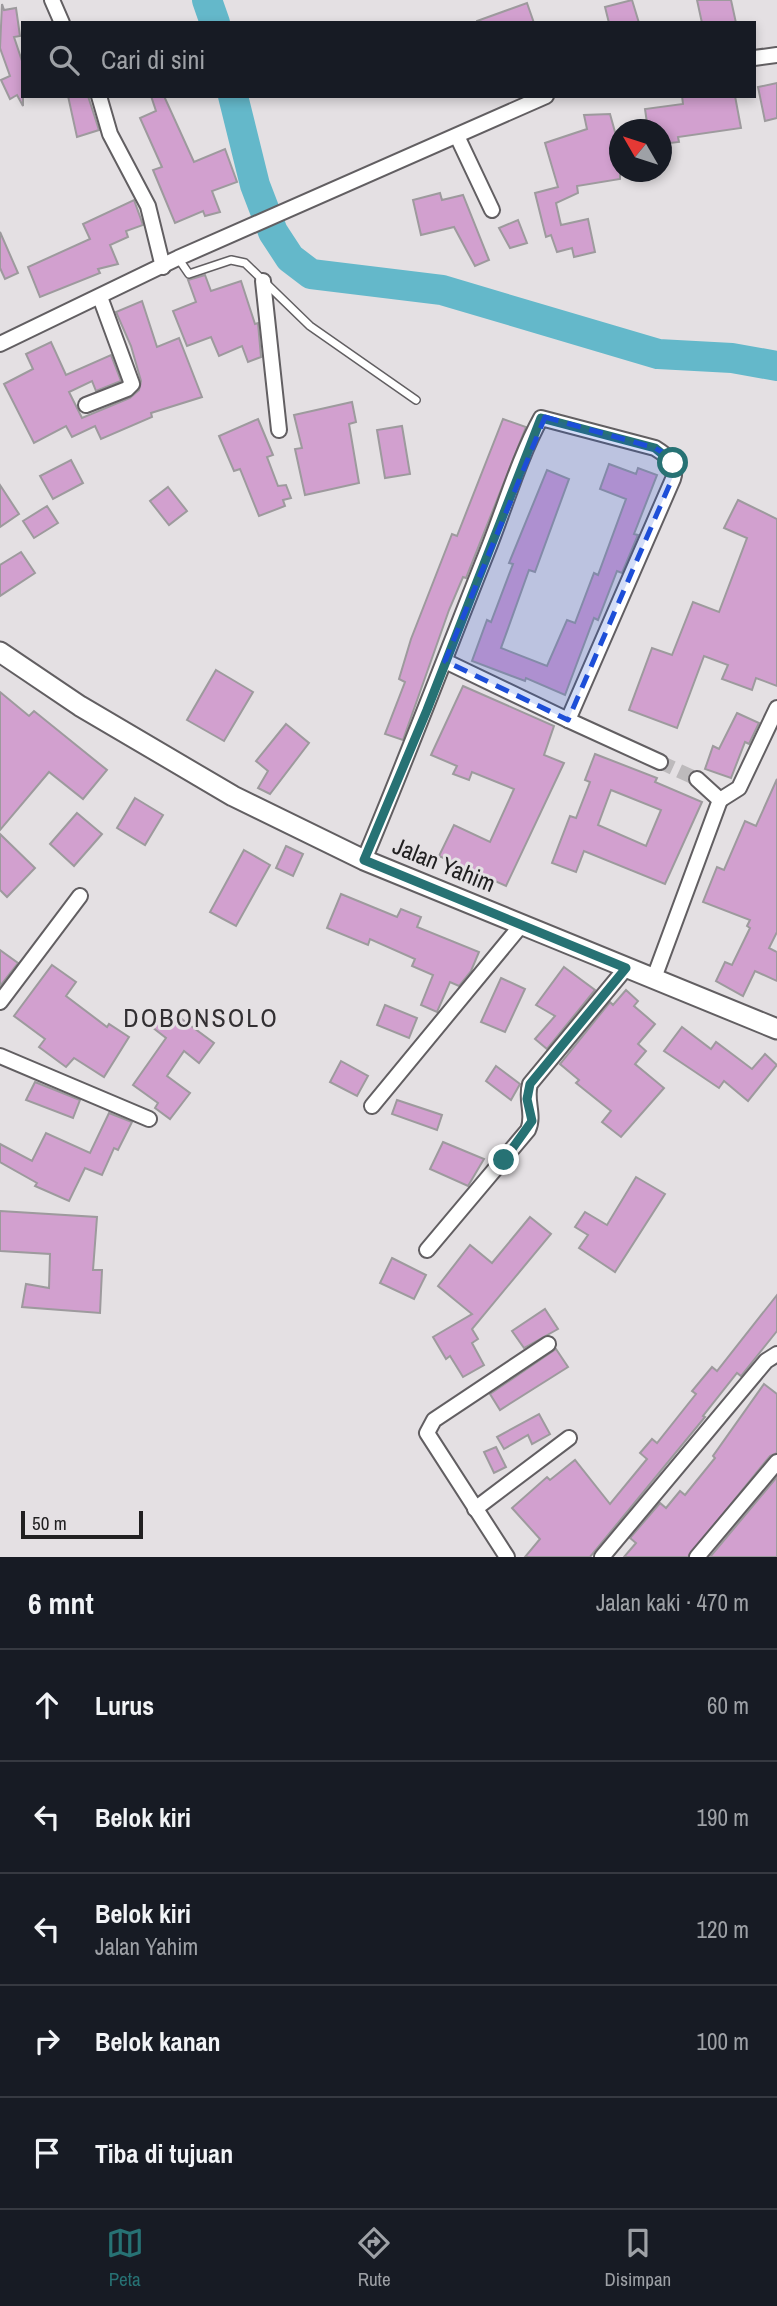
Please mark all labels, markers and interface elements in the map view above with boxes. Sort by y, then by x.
search box [21,21,756,98]
icon: search [45,41,83,79]
text: Cari di sini [101,42,205,77]
north arrow [609,119,672,182]
route start [657,447,688,478]
street label: Jalan Yahim [388,829,500,899]
district label: DOBONSOLO [123,1000,279,1035]
route end [488,1144,519,1175]
scale bar [21,1508,144,1540]
text: 50 m [32,1510,67,1536]
text: 6 mnt [28,1583,94,1623]
text: Jalan kaki · 470 m [596,1587,749,1618]
icon: ahead [28,1686,66,1724]
text: Lurus [95,1688,154,1723]
text: 60 m [707,1690,749,1721]
icon: left [28,1798,66,1836]
text: Belok kiri [95,1800,191,1835]
text: 190 m [697,1802,749,1833]
text: Belok kiri [95,1896,191,1931]
icon: left [28,1910,66,1948]
text: 120 m [697,1914,749,1945]
text: Jalan Yahim [95,1931,198,1962]
icon: right [28,2022,66,2060]
text: Belok kanan [95,2024,221,2059]
text: 100 m [697,2026,749,2057]
icon: arrive [28,2134,66,2172]
text: Tiba di tujuan [95,2136,233,2171]
tab: Peta [106,2224,144,2292]
tab: Rute [355,2224,393,2292]
tab: Disimpan [605,2224,671,2292]

